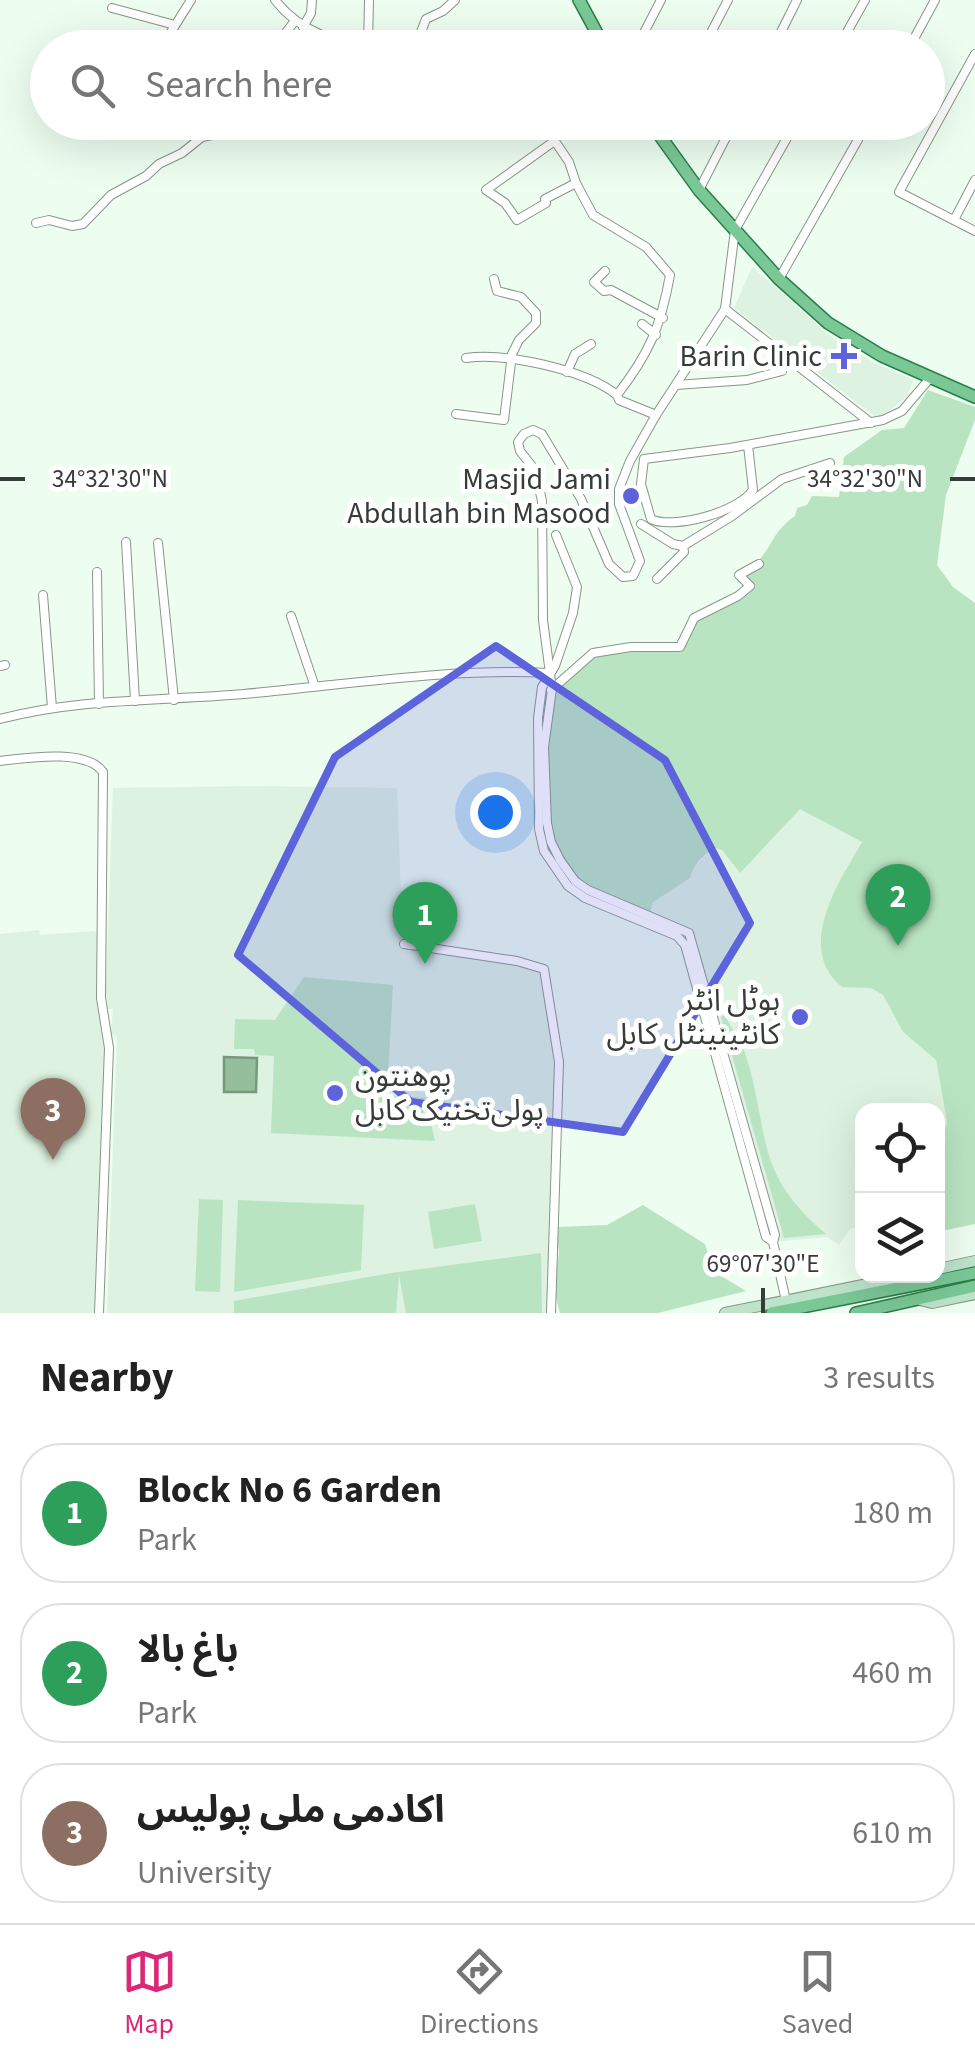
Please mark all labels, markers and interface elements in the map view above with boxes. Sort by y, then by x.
search box [30,30,945,140]
icon: search [65,58,120,113]
text: Search here [145,58,332,112]
place label: Barin Clinic [679,335,822,378]
marker: Barin Clinic [831,343,857,369]
place label: Masjid Jami Abdullah bin Masood [347,458,611,535]
text: 34°32'30"N [52,461,168,497]
text: 34°32'30"N [807,461,923,497]
marker: Masjid Jami Abdullah bin Masood [620,485,642,507]
your location [470,787,521,838]
pin: 2 [866,864,930,946]
pin: 1 [392,882,458,964]
place label: ہوٹل انٹر کانٹینینٹل کابل [607,979,781,1056]
marker: ہوٹل انٹر کانٹینینٹل کابل [789,1006,811,1028]
place label: پوهنتون پولی‌تخنیک کابل [355,1055,544,1132]
pin: 3 [20,1078,86,1160]
marker: پوهنتون پولی‌تخنیک کابل [324,1082,346,1104]
map controls [855,1103,945,1283]
button: locate [855,1103,945,1193]
button: layers [855,1193,945,1283]
text: 69°07'30"E [707,1246,819,1282]
text: Nearby [40,1348,174,1408]
text: 3 results [823,1355,935,1401]
text: Block No 6 Garden [137,1463,442,1517]
text: 1 [66,1490,83,1536]
text: 180 m [852,1490,933,1536]
text: Park [137,1517,197,1563]
text: باغ بالا [137,1623,239,1677]
text: 2 [66,1650,83,1696]
text: 460 m [852,1650,933,1696]
text: Park [137,1690,197,1736]
text: اکادمی ملی پولیس [137,1783,445,1837]
text: 3 [66,1810,83,1856]
text: 610 m [852,1810,933,1856]
text: University [137,1850,272,1896]
tab: Map [122,1944,177,2044]
tab: Directions [420,1944,539,2044]
tab: Saved [782,1944,853,2044]

